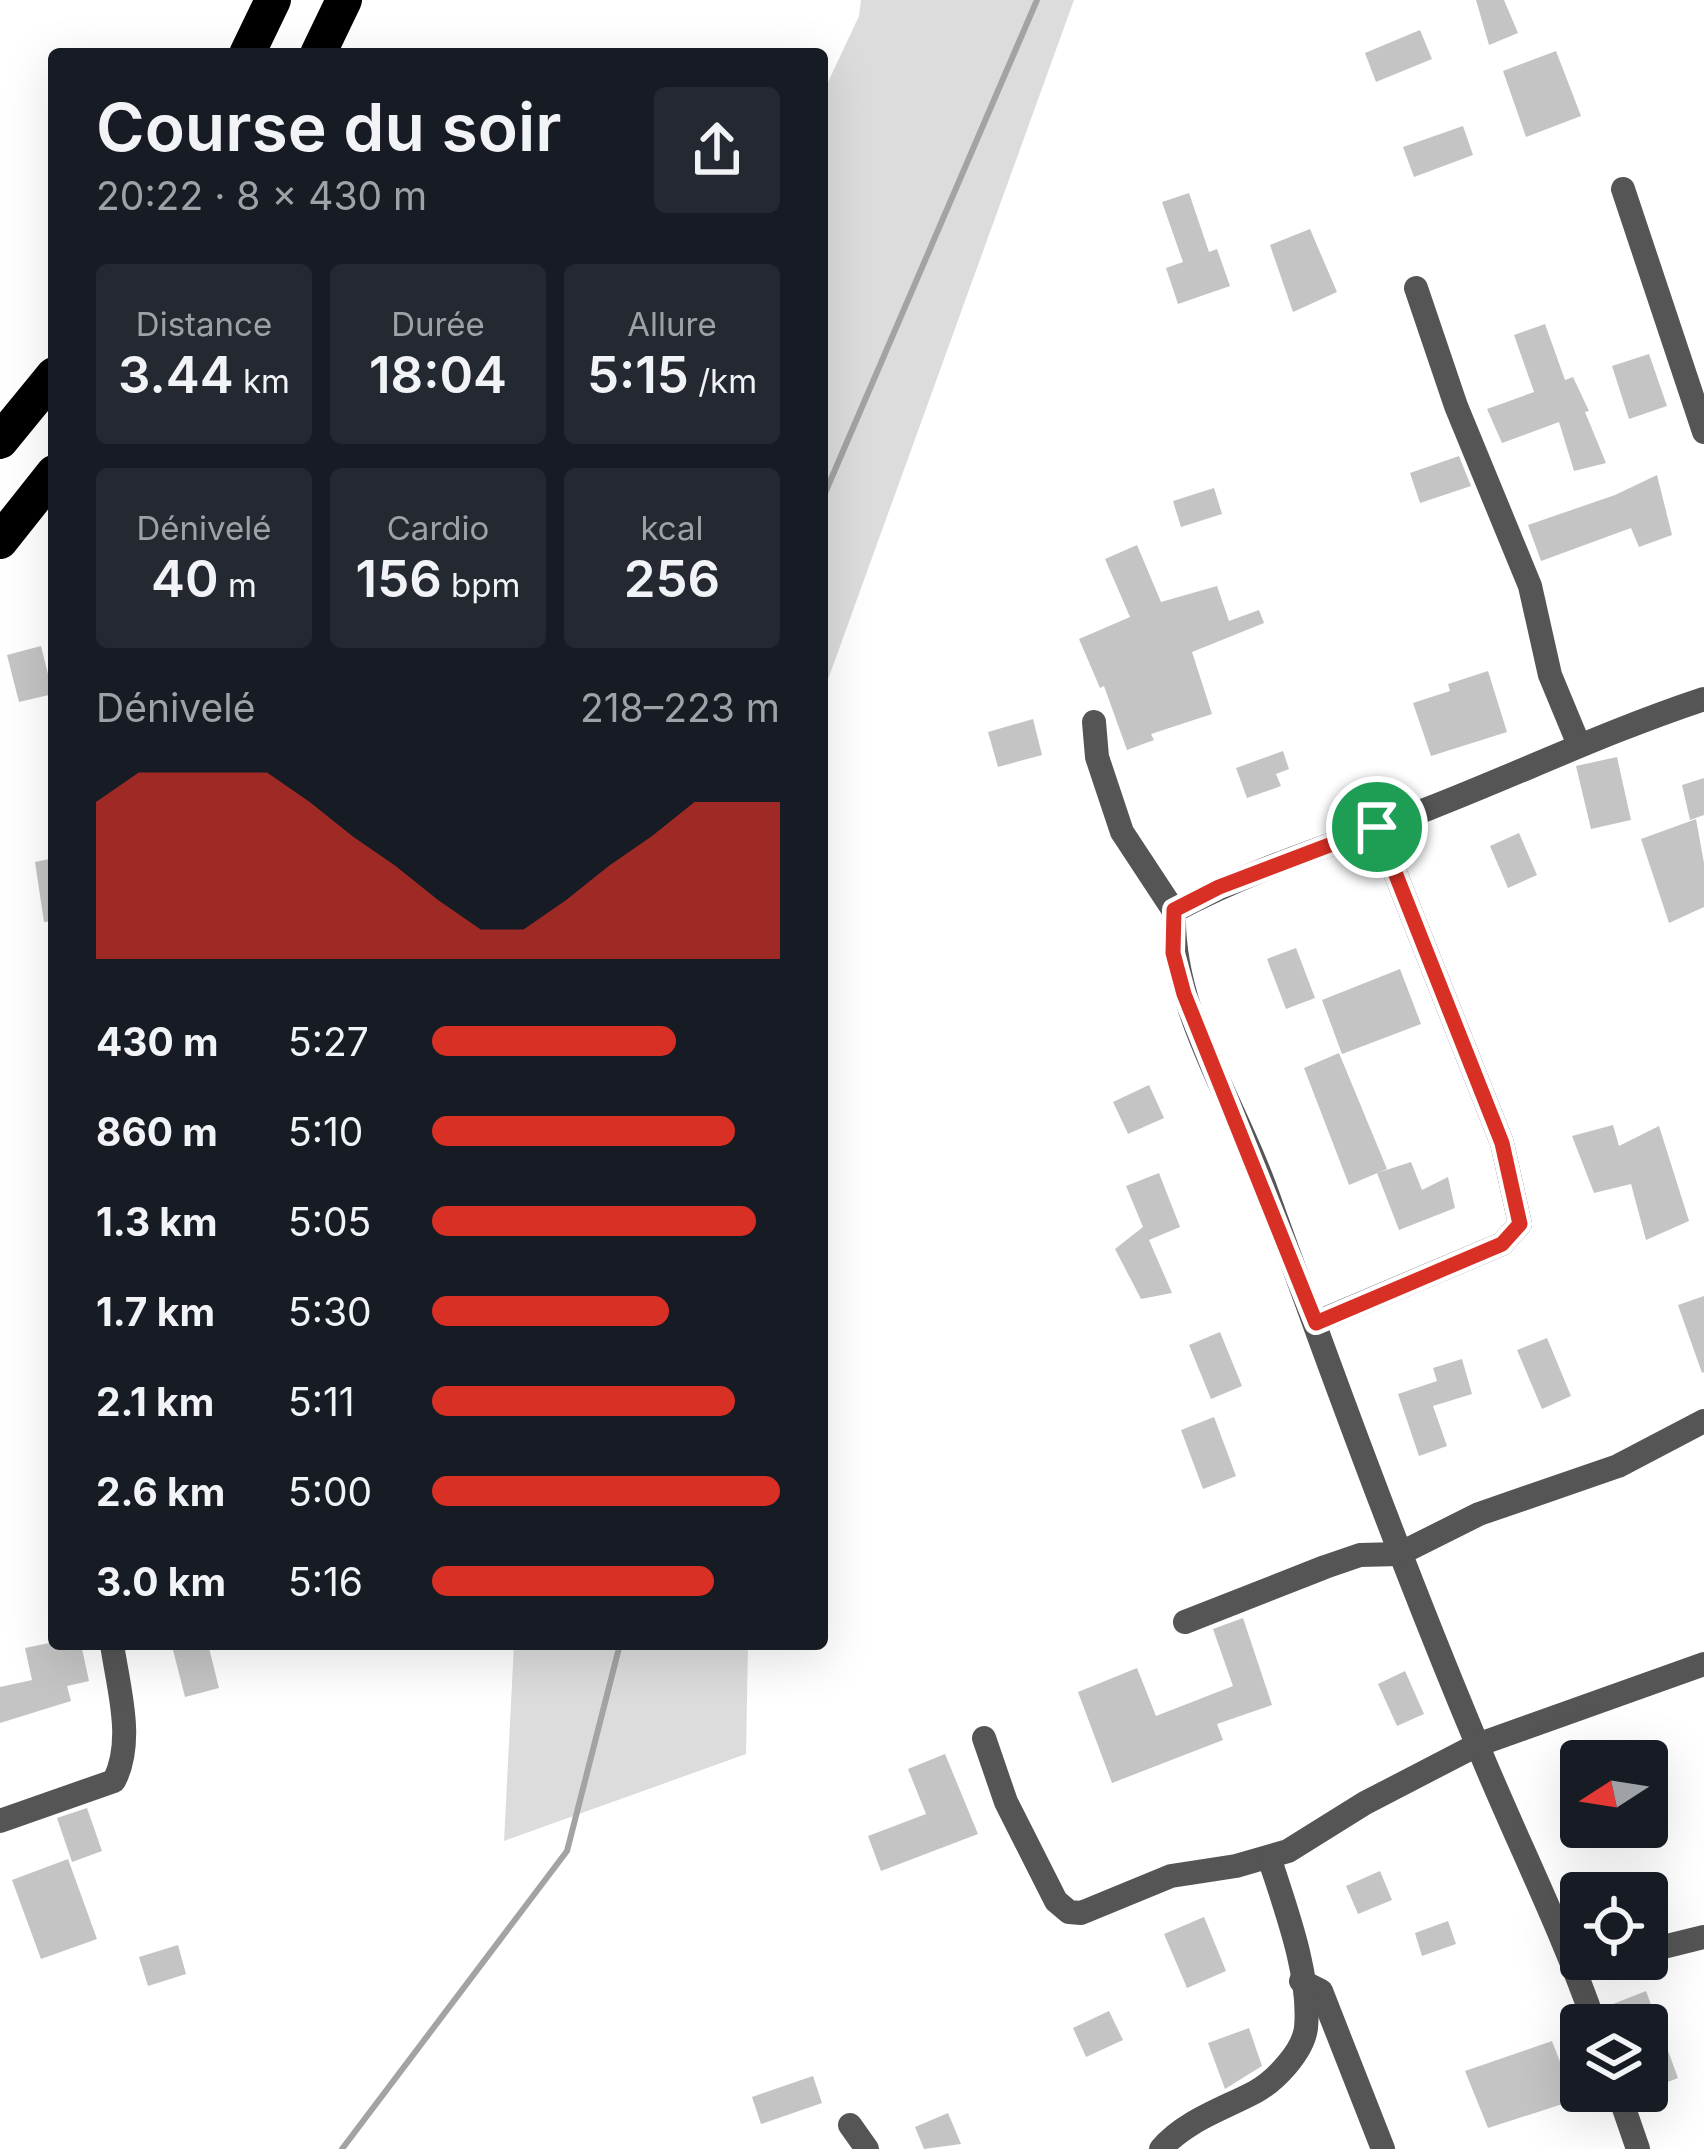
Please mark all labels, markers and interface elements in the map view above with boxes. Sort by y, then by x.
text: Course du soir [96,87,561,167]
button: share [654,87,780,213]
text: 20:22 · 8 × 430 m [96,172,427,219]
text: Distance [136,304,272,344]
text: Durée [391,304,485,344]
text: Allure [627,304,717,344]
text: 3.44 [118,344,234,405]
text: 18:04 [369,344,507,405]
text: 5:15 [587,344,689,405]
text: km [234,361,290,401]
text: /km [689,361,757,401]
text: Dénivelé [137,508,271,548]
text: Cardio [387,508,489,548]
text: kcal [640,508,704,548]
text: 40 [151,548,219,609]
text: 156 [356,548,442,609]
text: 256 [624,548,720,609]
text: m [219,565,257,605]
text: bpm [442,565,520,605]
text: Dénivelé [96,684,255,731]
text: 218–223 m [580,684,780,731]
pin [1326,776,1428,878]
icon: arrive [1344,794,1410,860]
text: 430 m [96,1018,219,1065]
text: 5:27 [288,1018,369,1065]
text: 860 m [96,1108,218,1155]
text: 5:10 [288,1108,363,1155]
text: 1.3 km [96,1198,218,1245]
text: 5:05 [288,1198,371,1245]
text: 1.7 km [96,1288,215,1335]
text: 5:30 [288,1288,372,1335]
text: 2.1 km [96,1378,214,1425]
text: 5:11 [288,1378,355,1425]
text: 2.6 km [96,1468,225,1515]
text: 5:00 [288,1468,372,1515]
text: 3.0 km [96,1558,226,1605]
text: 5:16 [288,1558,363,1605]
north arrow [1560,1740,1668,1848]
map controls [1560,1740,1668,2112]
button: locate [1560,1872,1668,1980]
button: layers [1560,2004,1668,2112]

